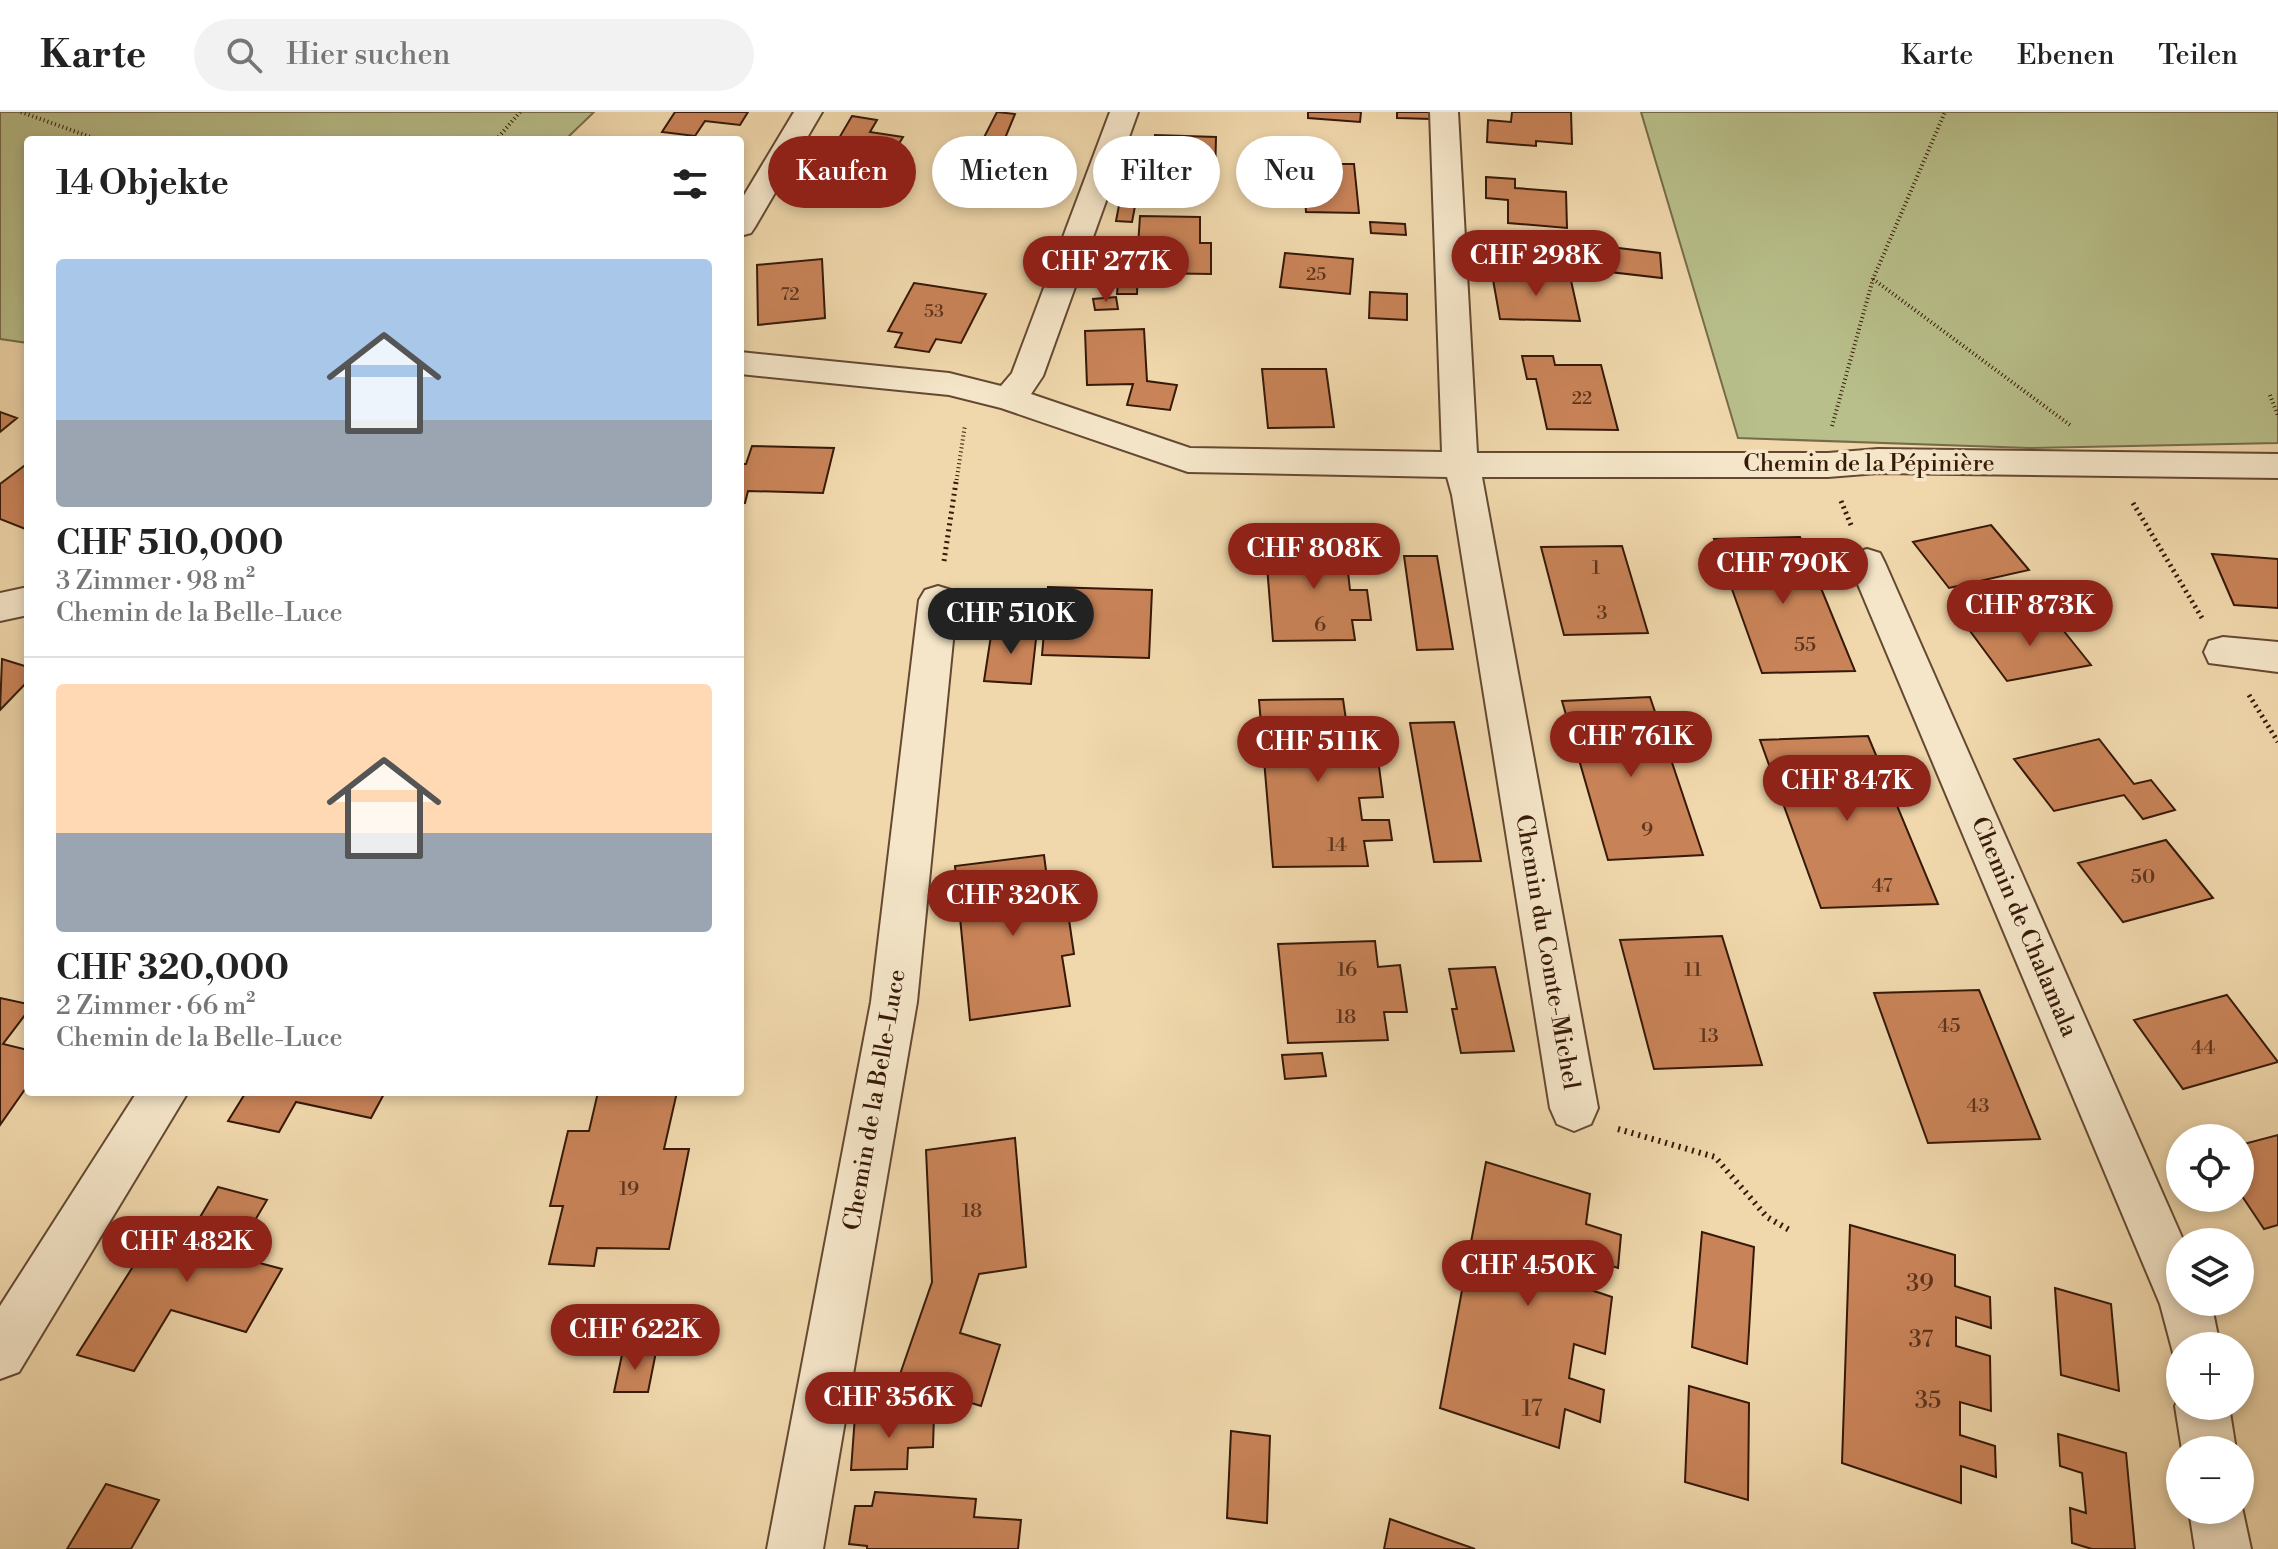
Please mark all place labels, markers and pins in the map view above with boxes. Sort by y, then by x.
pin: CHF 298K [1453,230,1619,298]
pin: CHF 277K [1023,236,1189,304]
pin: CHF 808K [1231,523,1397,591]
pin: CHF 790K [1700,538,1866,606]
pin: CHF 873K [1947,580,2113,648]
pin: CHF 510K [928,588,1094,656]
pin: CHF 761K [1548,711,1714,779]
pin: CHF 511K [1235,716,1401,784]
pin: CHF 847K [1764,755,1930,823]
pin: CHF 320K [930,870,1096,938]
pin: CHF 482K [104,1216,270,1284]
pin: CHF 450K [1445,1240,1611,1308]
pin: CHF 622K [552,1304,718,1372]
pin: CHF 356K [806,1372,972,1440]

